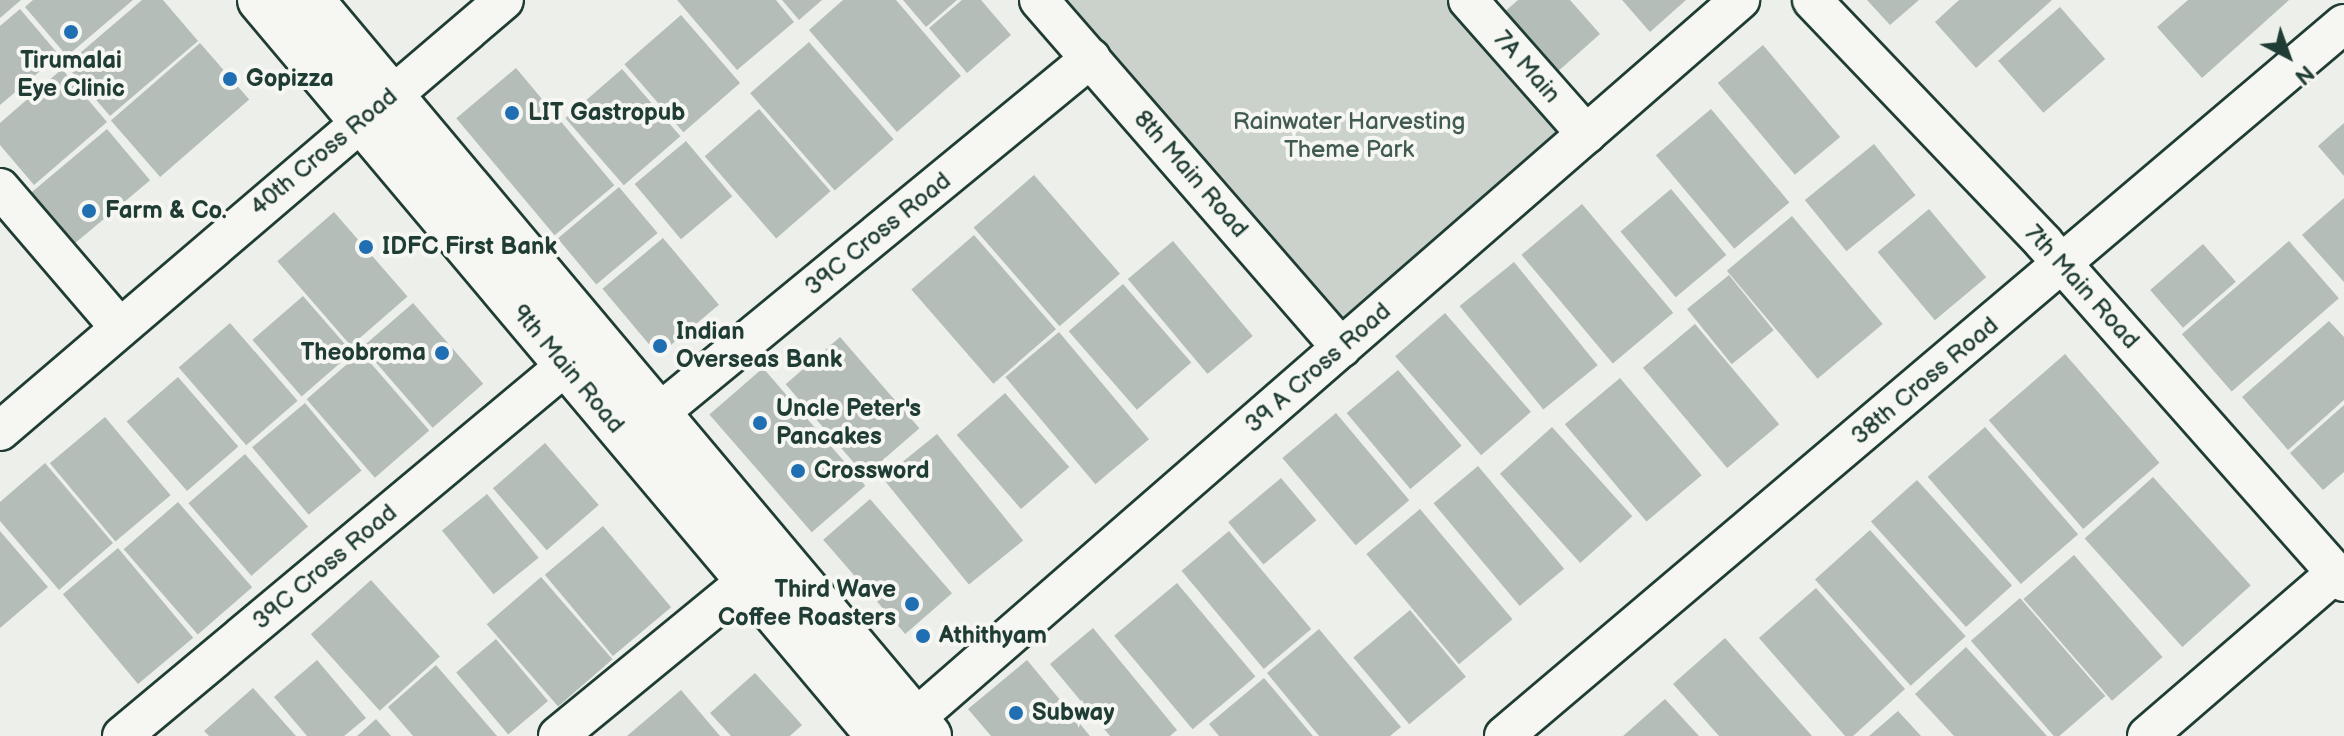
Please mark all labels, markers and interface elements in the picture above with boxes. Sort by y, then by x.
north arrow [2248,16,2328,96]
marker: Tirumalai Eye Clinic [60,21,82,43]
street label: 7A Main [1488,25,1566,109]
place label: Tirumalai Eye Clinic [17,47,125,103]
text: N [2289,59,2319,90]
place label: Gopizza [246,65,334,93]
marker: Gopizza [221,70,239,88]
street label: 40th Cross Road [245,82,403,222]
place label: LIT Gastropub [528,99,685,127]
marker: LIT Gastropub [503,104,521,122]
street label: 8th Main Road [1128,105,1254,243]
park label: Rainwater Harvesting Theme Park [1233,108,1465,164]
street label: 39C Cross Road [799,166,957,302]
place label: Farm & Co. [105,197,227,225]
marker: Farm & Co. [80,202,98,220]
street label: 7th Main Road [2019,219,2145,355]
place label: IDFC First Bank [382,233,557,261]
marker: IDFC First Bank [357,238,375,256]
street label: 39 A Cross Road [1239,297,1397,439]
street label: 9th Main Road [506,299,630,439]
street label: 38th Cross Road [1846,311,2004,451]
place label: Indian Overseas Bank [676,318,842,374]
marker: Indian Overseas Bank [651,337,669,355]
place label: Theobroma [301,339,426,367]
marker: Theobroma [433,344,451,362]
place label: Uncle Peter's Pancakes [776,395,921,451]
marker: Uncle Peter's Pancakes [751,414,769,432]
place label: Crossword [814,457,930,485]
marker: Crossword [789,462,807,480]
street label: 39C Cross Road [247,498,403,636]
place label: Third Wave Coffee Roasters [718,576,896,632]
marker: Third Wave Coffee Roasters [903,595,921,613]
place label: Athithyam [939,622,1047,650]
marker: Athithyam [914,627,932,645]
place label: Subway [1032,699,1114,727]
marker: Subway [1007,704,1025,722]

